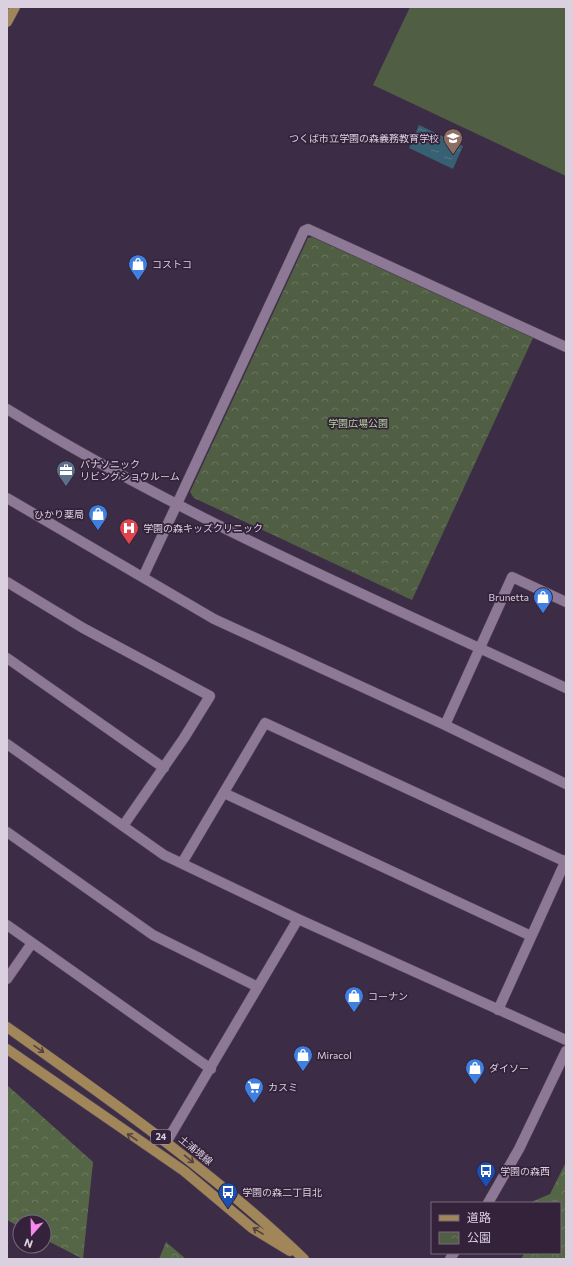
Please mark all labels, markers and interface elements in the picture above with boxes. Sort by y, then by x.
school or university icon: つくば市立学園の森義務教育学校 [442,127,464,155]
place label: つくば市立学園の森義務教育学校 [289,132,439,144]
shop icon: コストコ [127,253,149,281]
place label: コストコ [152,258,192,270]
park label: 学園広場公園 [328,417,388,429]
place label: パナソニック リビングショウルーム [80,458,180,482]
office icon: パナソニック リビングショウルーム [55,459,77,487]
shop icon: ひかり薬局 [87,503,109,531]
place label: ひかり薬局 [34,508,84,520]
hospital icon: 学園の森キッズクリニック [118,517,140,545]
place label: 学園の森キッズクリニック [143,522,263,534]
shop icon: Brunetta [532,586,554,614]
place label: Brunetta [489,591,529,603]
shop icon: コーナン [343,985,365,1013]
place label: コーナン [368,990,408,1002]
shop icon: Miracol [292,1044,314,1072]
one-way arrow [33,1045,44,1053]
place label: Miracol [317,1049,352,1061]
shop icon: ダイソー [464,1057,486,1085]
place label: ダイソー [489,1062,529,1074]
supermarket icon: カスミ [243,1076,265,1104]
place label: カスミ [268,1081,298,1093]
road number: 24 [151,1130,171,1144]
one-way arrow [126,1132,138,1140]
street label: 土浦境線 [177,1133,215,1167]
one-way arrow [184,1155,195,1163]
bus stop icon: 学園の森西 [475,1160,497,1188]
place label: 学園の森西 [500,1165,550,1177]
bus stop icon: 学園の森二丁目北 [217,1181,239,1209]
place label: 学園の森二丁目北 [242,1186,322,1198]
legend [431,1202,561,1254]
text: 道路 [467,1210,491,1224]
north arrow [12,1214,52,1254]
one-way arrow [252,1227,264,1235]
text: 公園 [467,1230,491,1244]
text: N [22,1236,35,1251]

